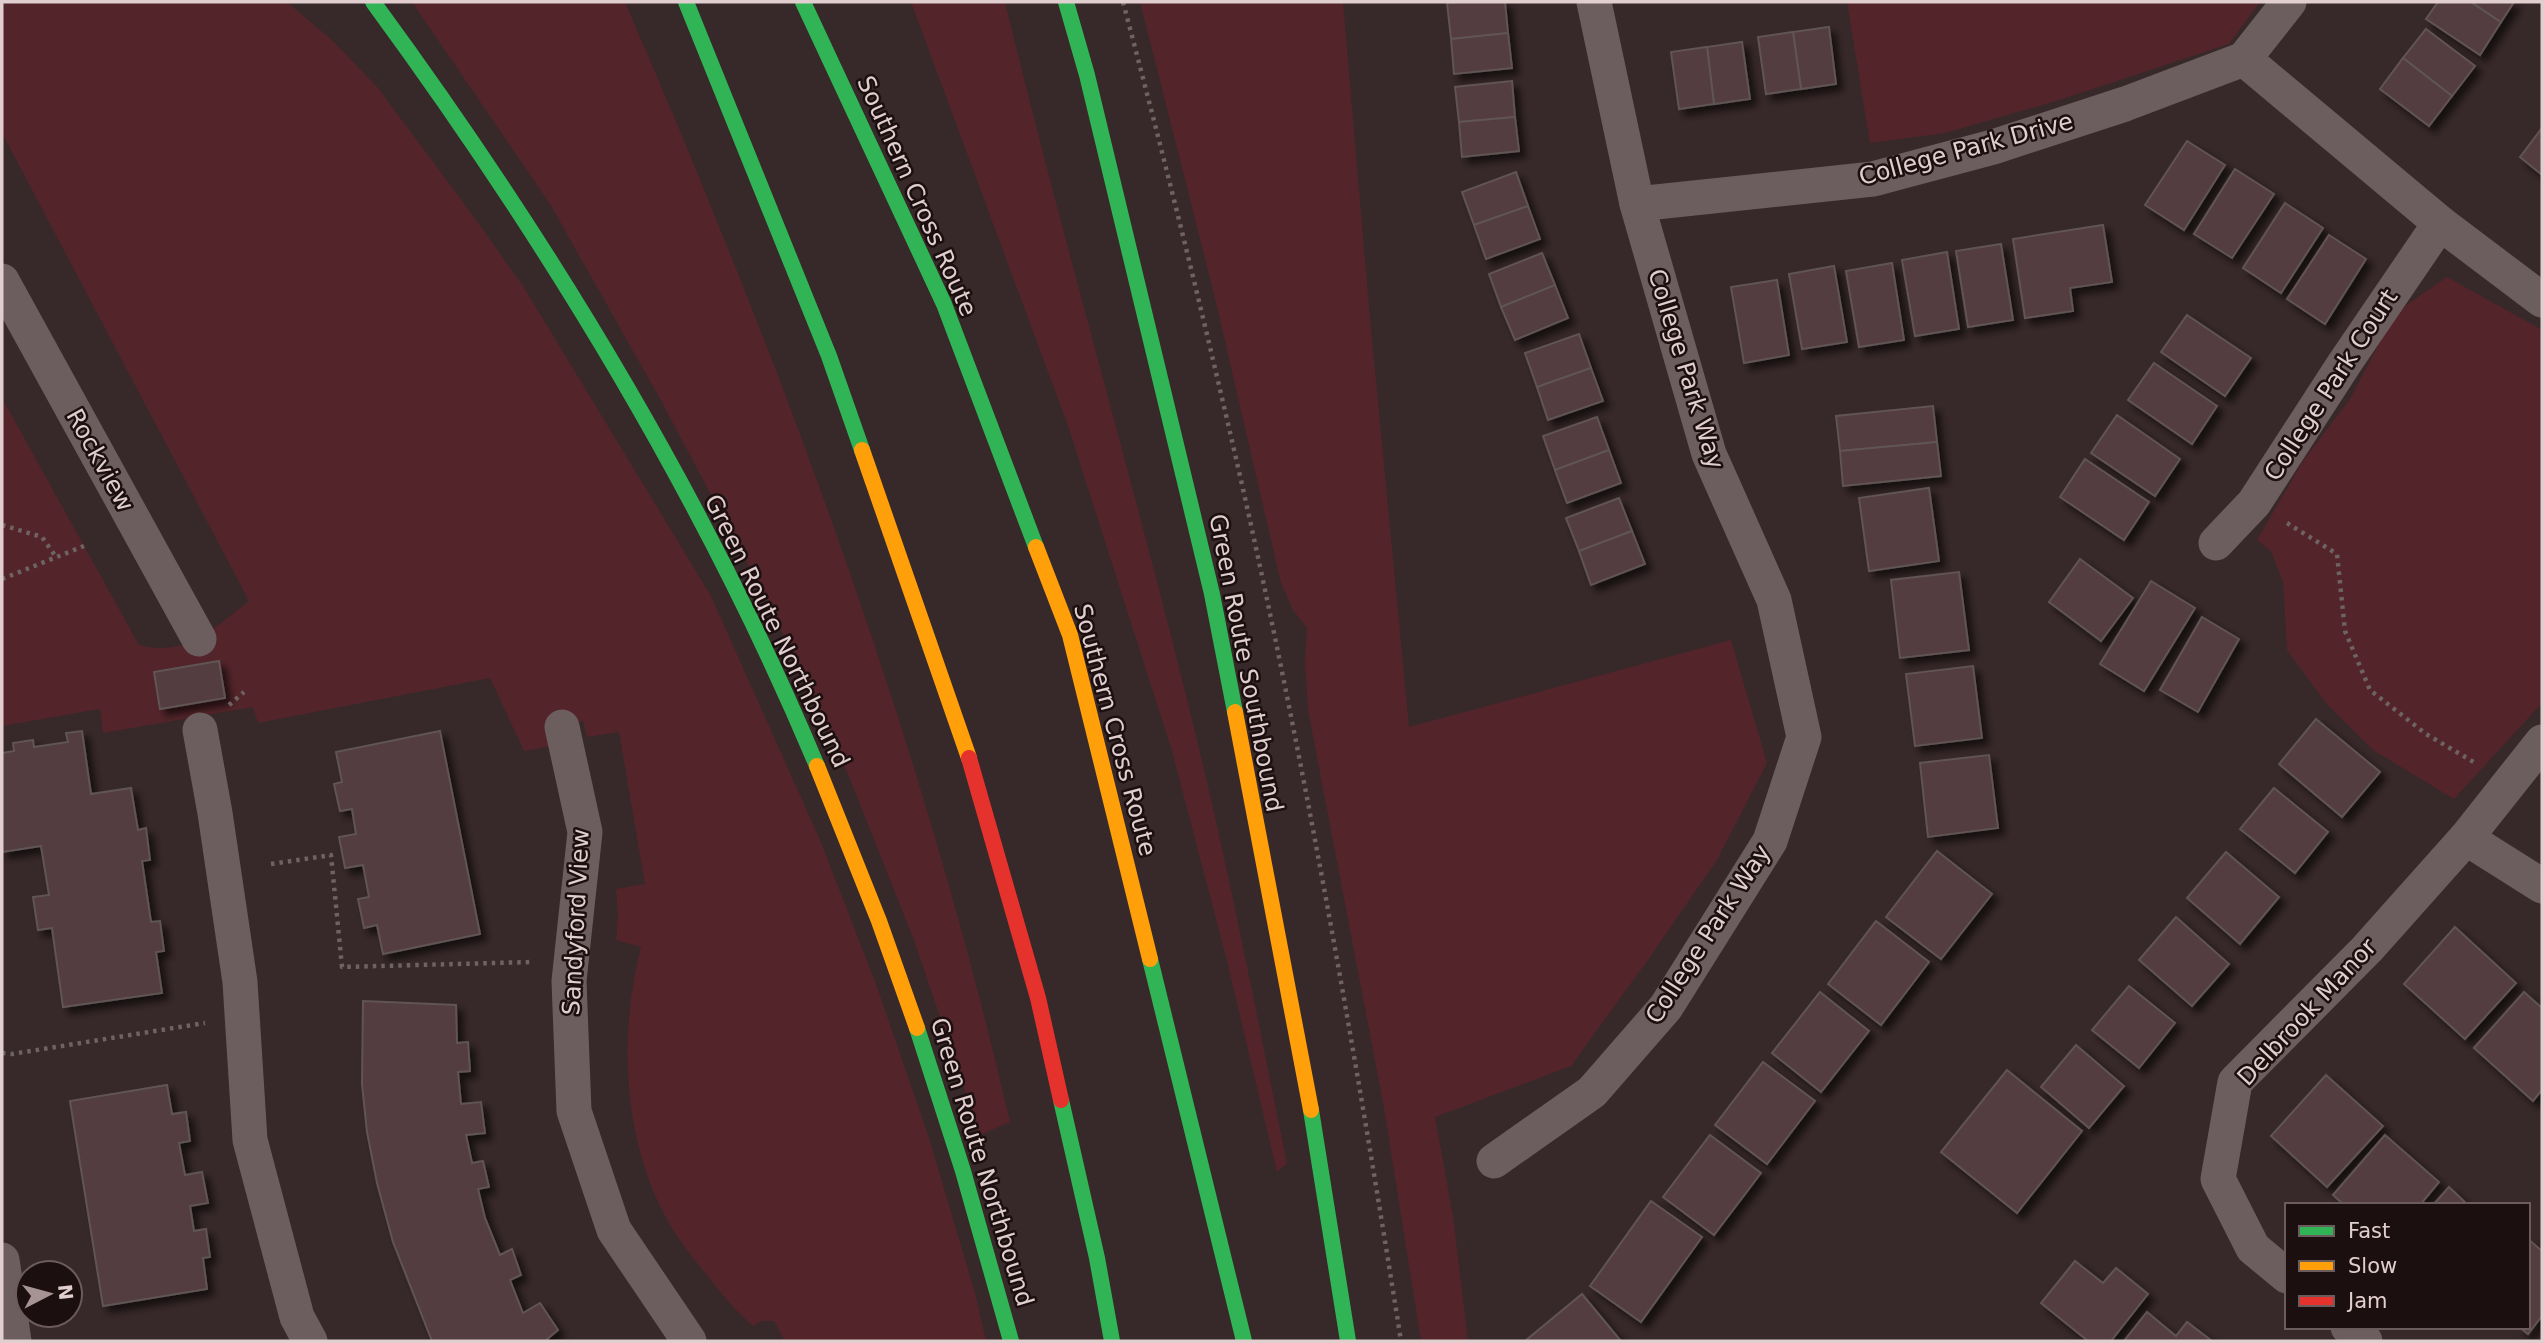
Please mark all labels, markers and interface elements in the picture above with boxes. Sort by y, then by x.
street label: Southern Cross Route [851,72,983,320]
street label: College Park Drive [1856,107,2076,191]
street label: College Park Way [1642,266,1730,472]
street label: College Park Court [2259,284,2403,486]
street label: Rockview [60,404,140,516]
street label: Green Route Northbound [699,490,855,772]
street label: Green Route Southbound [1203,512,1289,814]
street label: Southern Cross Route [1068,601,1162,859]
street label: Sandyford View [557,828,595,1016]
street label: College Park Way [1640,839,1776,1029]
street label: Delbrook Manor [2232,933,2382,1091]
street label: Green Route Northbound [925,1014,1039,1310]
legend [2285,1203,2530,1329]
text: Fast [2348,1219,2390,1243]
text: Slow [2348,1254,2397,1278]
north arrow [14,1259,84,1329]
text: N [54,1283,78,1301]
text: Jam [2346,1289,2388,1313]

